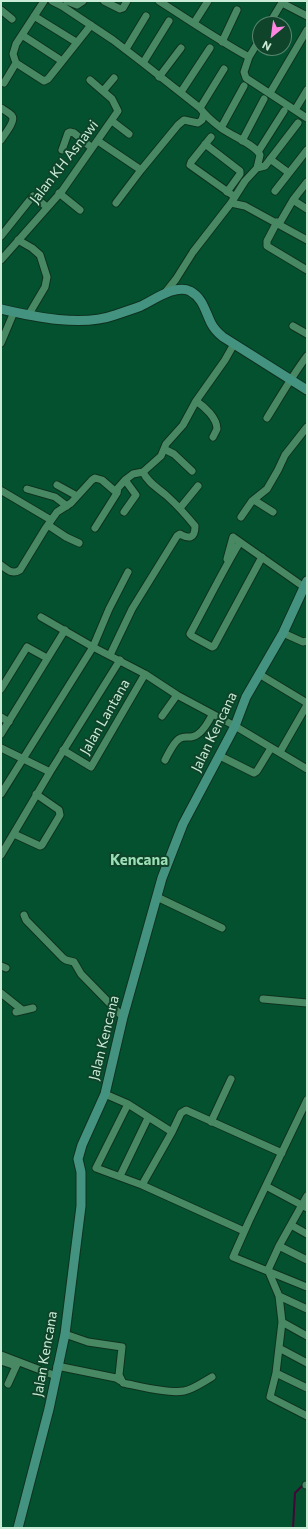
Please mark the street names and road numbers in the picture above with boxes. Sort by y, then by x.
street label: Jalan KH Asnawi [26,117,102,207]
street label: Jalan Lantana [77,676,133,758]
street label: Jalan Kencana [187,689,241,775]
street label: Jalan Kencana [85,994,123,1082]
street label: Jalan Kencana [29,1310,61,1398]

